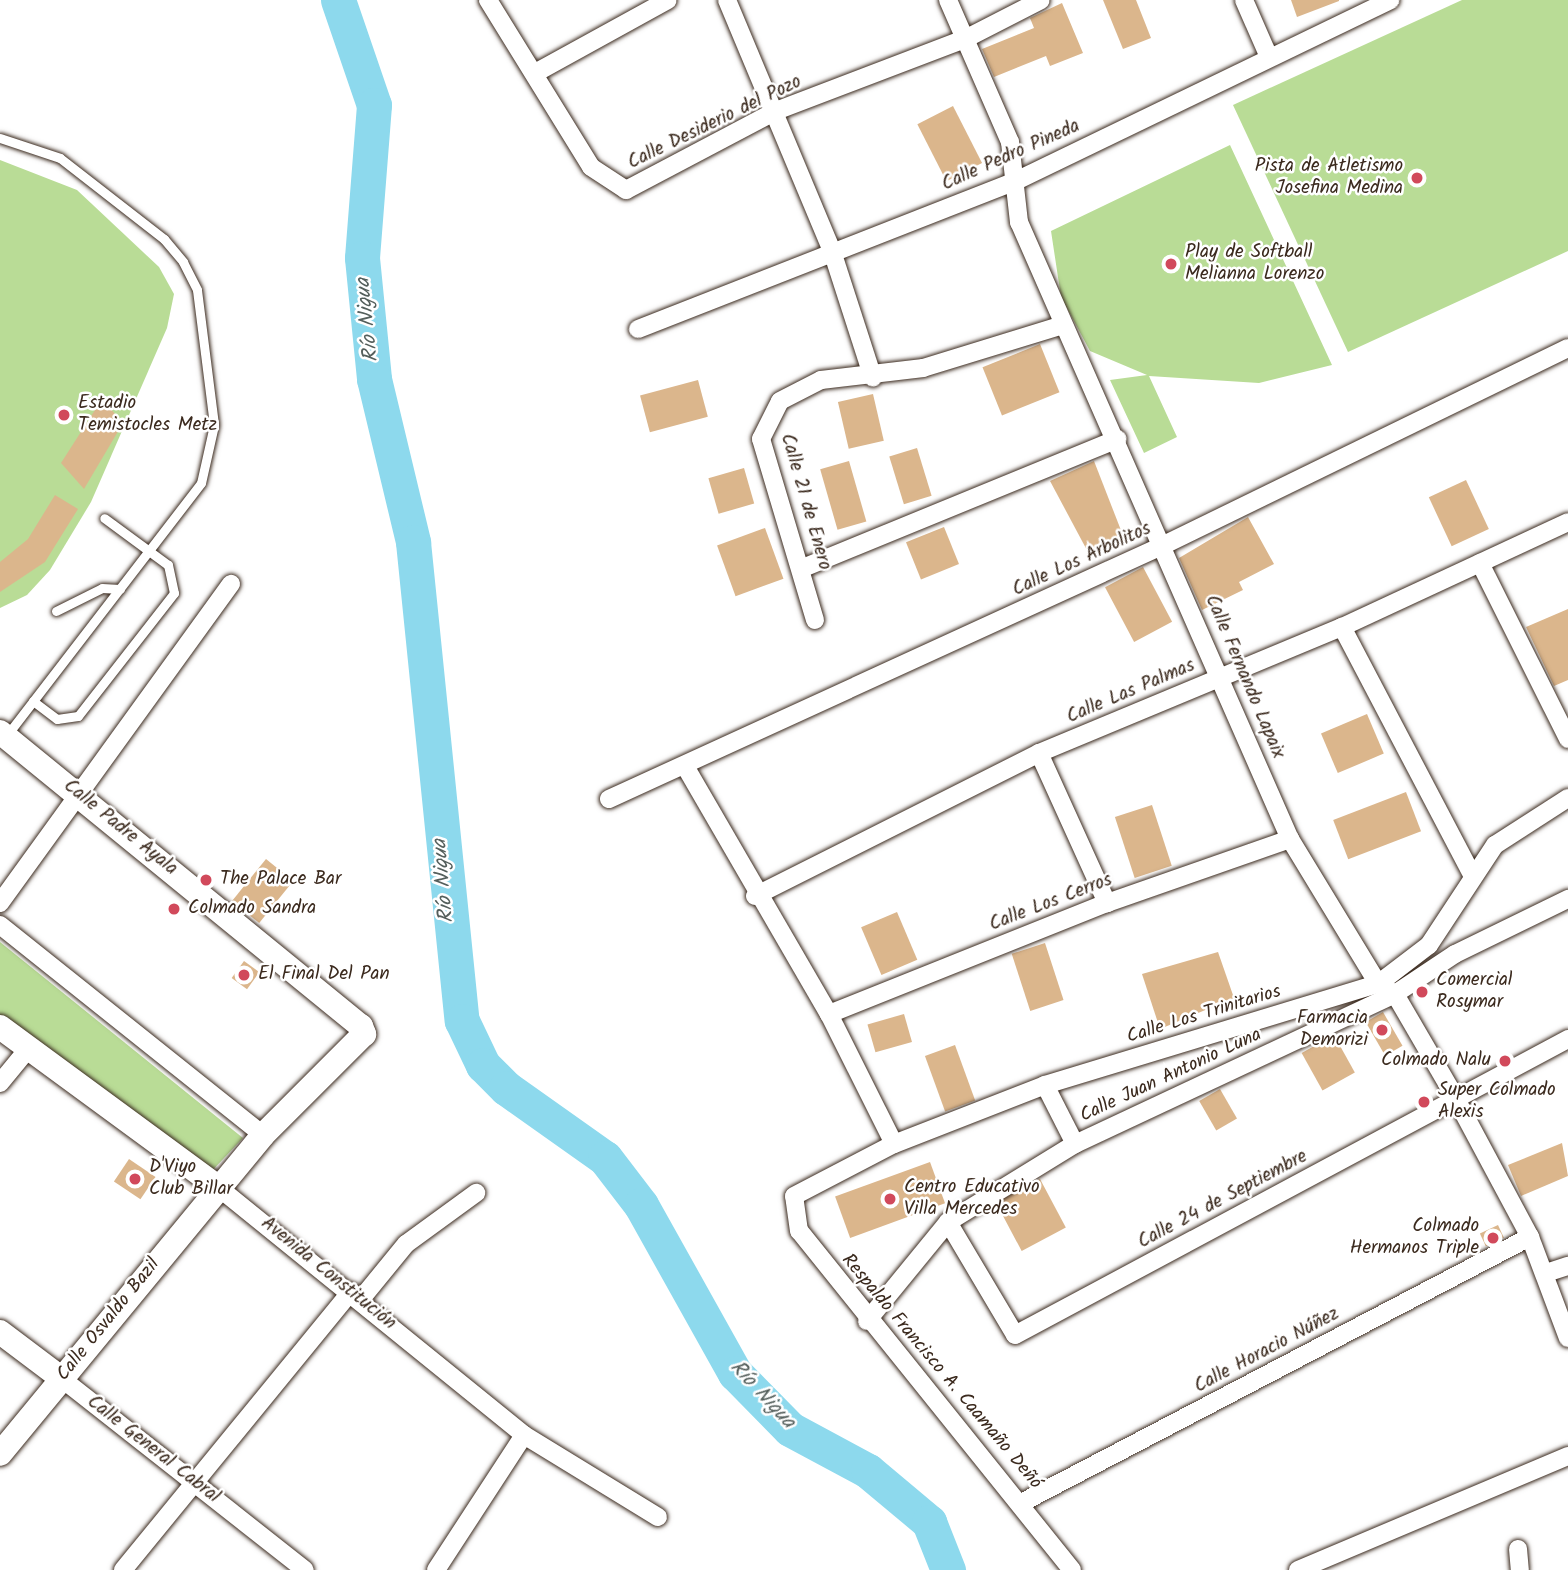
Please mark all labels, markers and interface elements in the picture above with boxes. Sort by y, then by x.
street label: Calle Desiderio del Pozo [624,71,806,175]
street label: Calle Pedro Pineda [939,115,1083,197]
place label: Pista de Atletismo Josefina Medina [1255,156,1403,200]
marker: Pista de Atletismo Josefina Medina [1409,170,1425,186]
place label: Play de Softball Melianna Lorenzo [1185,242,1324,286]
marker: Play de Softball Melianna Lorenzo [1163,256,1179,272]
water label: Río Nigua [351,277,385,363]
place label: Estadio Temistocles Metz [78,393,217,437]
marker: Estadio Temistocles Metz [56,407,72,423]
street label: Calle 21 de Enero [775,431,835,573]
street label: Calle Los Arbolitos [1009,518,1155,602]
street label: Calle Fernando Lapaix [1199,592,1289,762]
street label: Calle Las Palmas [1064,655,1198,729]
street label: Calle Padre Ayala [58,775,182,881]
water label: Río Nigua [428,838,460,924]
place label: The Palace Bar [220,869,341,891]
street label: Calle Los Cerros [986,869,1116,937]
marker: The Palace Bar [198,872,214,888]
place label: Colmado Sandra [188,898,316,920]
marker: Colmado Sandra [166,901,182,917]
place label: El Final Del Pan [258,964,390,986]
marker: El Final Del Pan [236,967,252,983]
place label: Comercial Rosymar [1436,970,1512,1014]
street label: Calle Los Trinitarios [1124,981,1284,1049]
marker: Comercial Rosymar [1414,984,1430,1000]
place label: Farmacia Demorizi [1297,1008,1368,1052]
marker: Farmacia Demorizi [1374,1022,1390,1038]
street label: Calle Juan Antonio Luna [1077,1024,1265,1128]
place label: Colmado Nalu [1381,1050,1491,1072]
marker: Colmado Nalu [1497,1053,1513,1069]
place label: Super Colmado Alexis [1438,1080,1556,1124]
marker: Super Colmado Alexis [1416,1094,1432,1110]
street label: Calle 24 de Septiembre [1134,1146,1312,1254]
place label: D'Viyo Club Billar [149,1157,233,1201]
marker: D'Viyo Club Billar [127,1171,143,1187]
place label: Centro Educativo Villa Mercedes [904,1177,1040,1221]
marker: Centro Educativo Villa Mercedes [882,1191,898,1207]
street label: Avenida Constitución [256,1213,400,1335]
place label: Colmado Hermanos Triple [1350,1216,1479,1260]
marker: Colmado Hermanos Triple [1485,1230,1501,1246]
street label: Respaldo Francisco A. Caamaño Deñó [836,1250,1046,1494]
street label: Calle Osvaldo Bazil [53,1254,165,1386]
street label: Calle Horacio Núñez [1191,1303,1343,1399]
water label: Río Nigua [724,1356,800,1434]
street label: Calle General Cabral [82,1391,224,1509]

